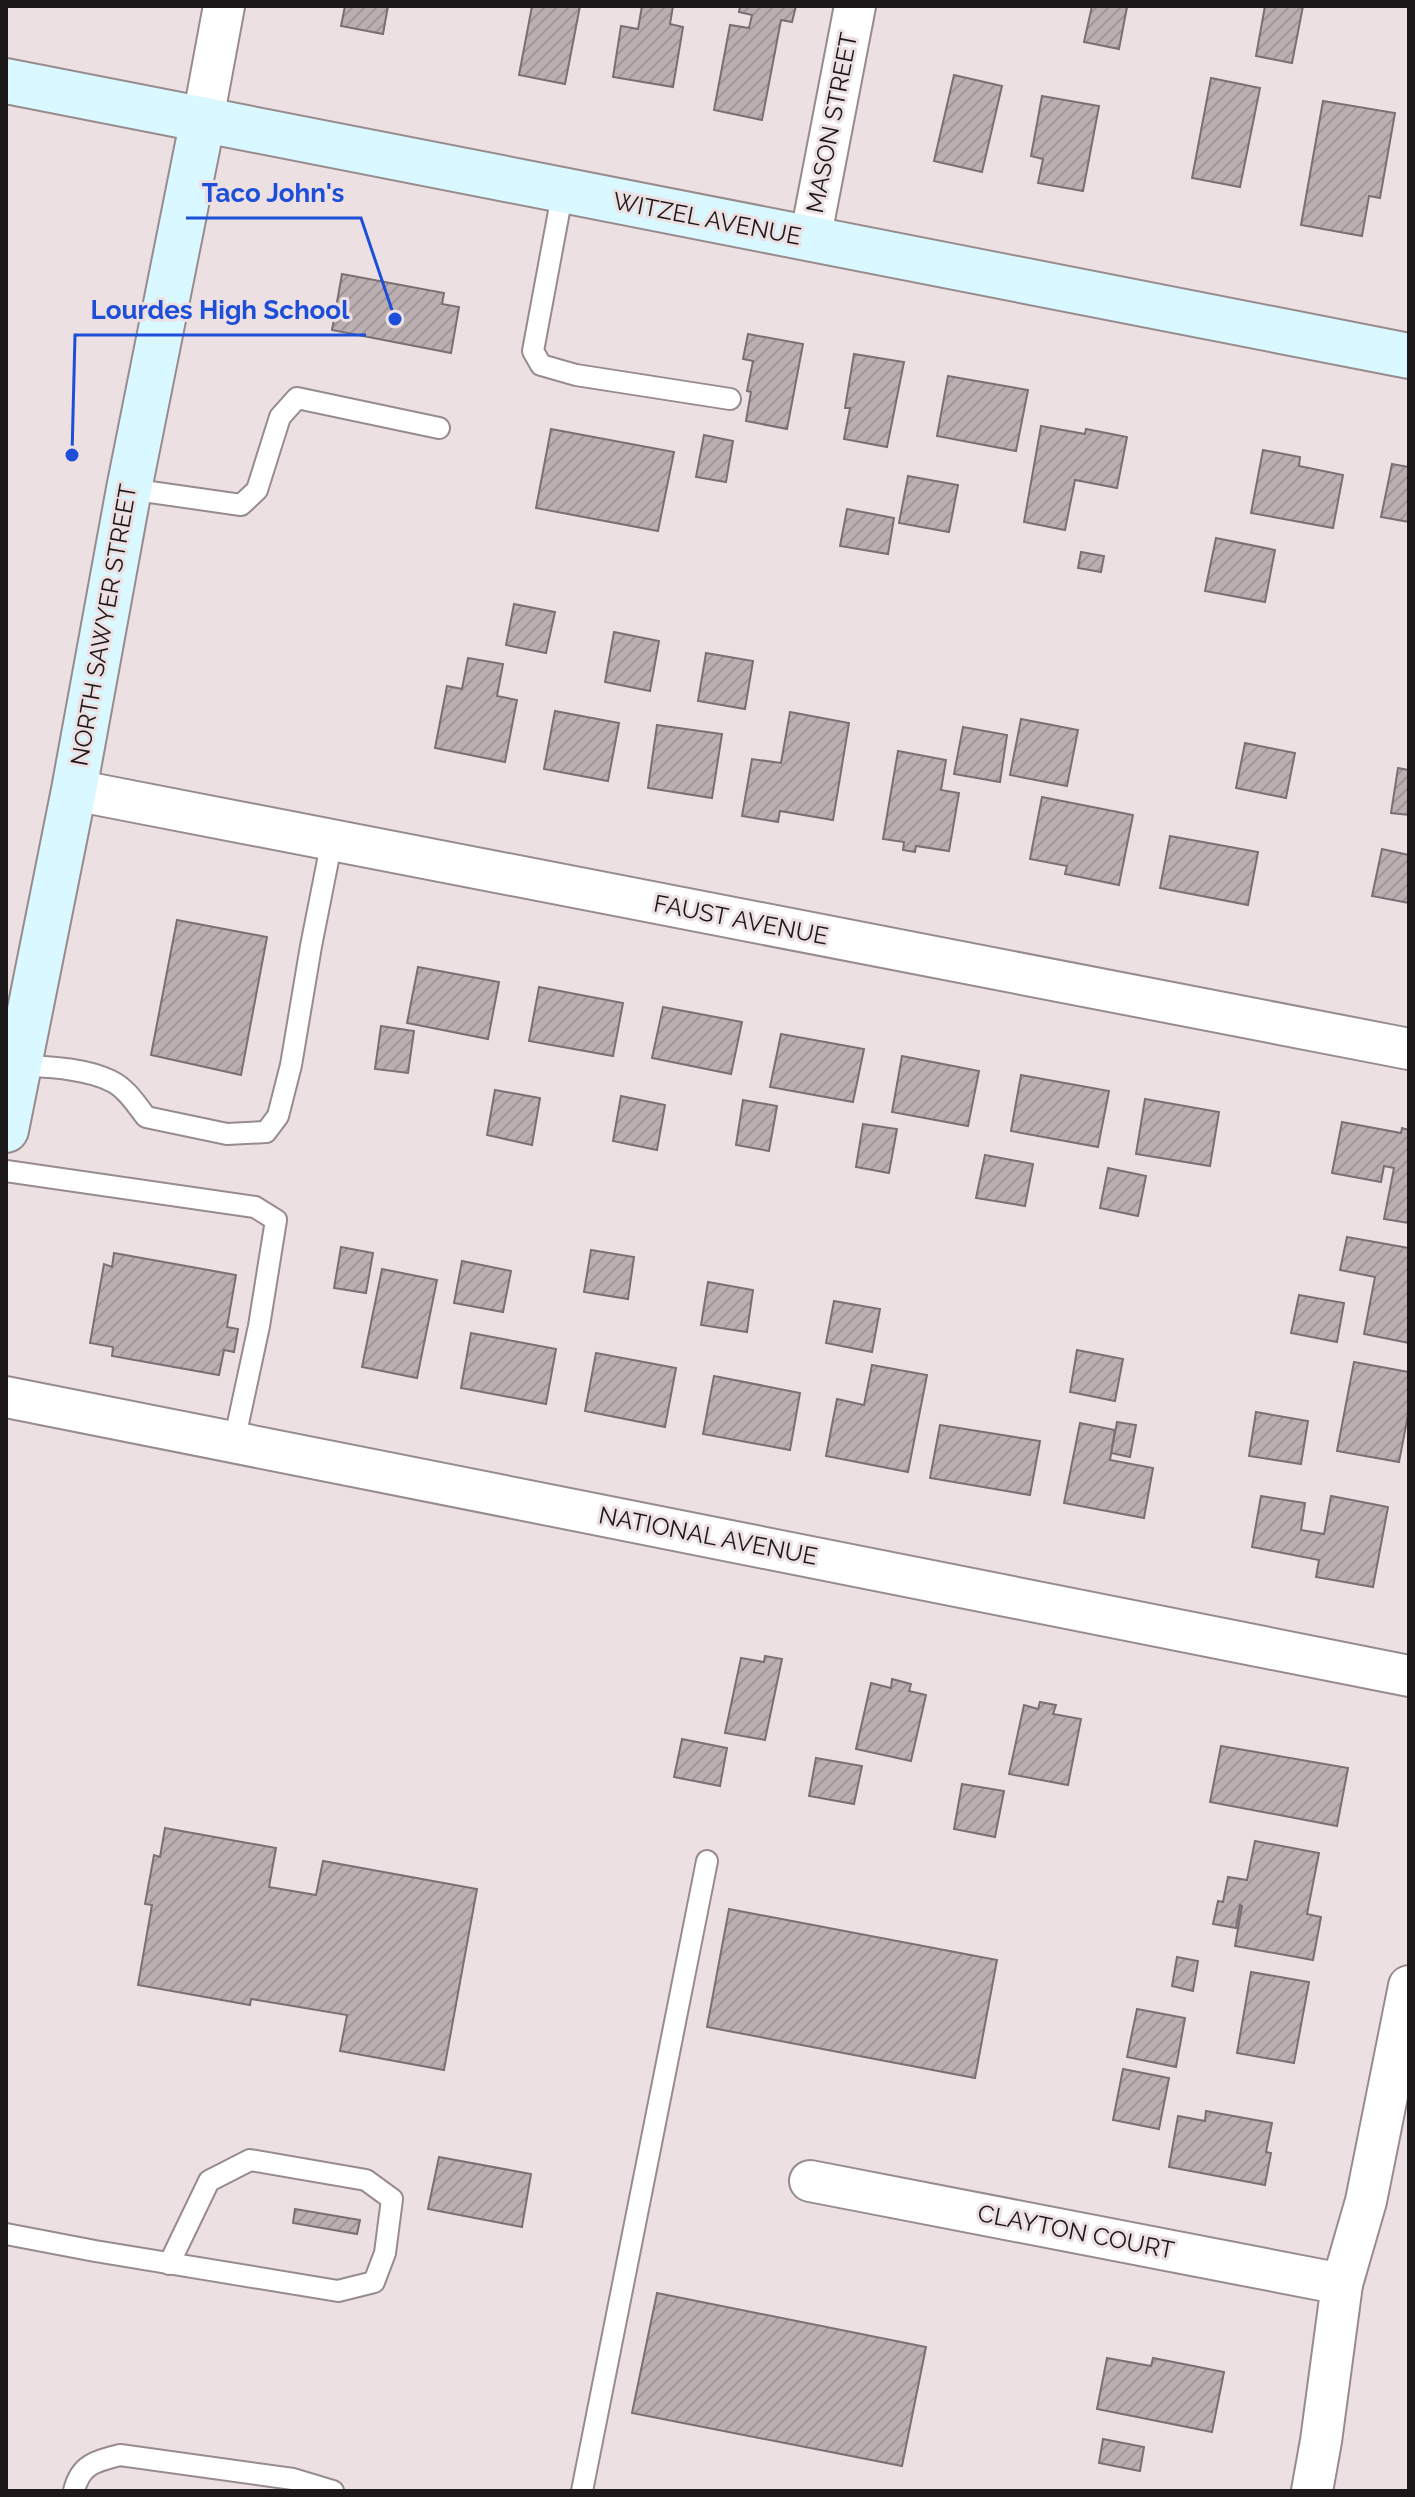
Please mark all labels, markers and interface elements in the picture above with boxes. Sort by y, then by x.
street label: MASON STREET [800,30,863,215]
callout: Taco John's [186,168,361,218]
text: Taco John's [202,178,345,208]
street label: WITZEL AVENUE [611,186,804,251]
callout: Lourdes High School [75,285,366,335]
text: Lourdes High School [91,295,350,325]
street label: NORTH SAWYER STREET [64,482,143,768]
street label: FAUST AVENUE [651,888,831,951]
street label: NATIONAL AVENUE [596,1500,820,1571]
street label: CLAYTON COURT [975,2198,1177,2265]

